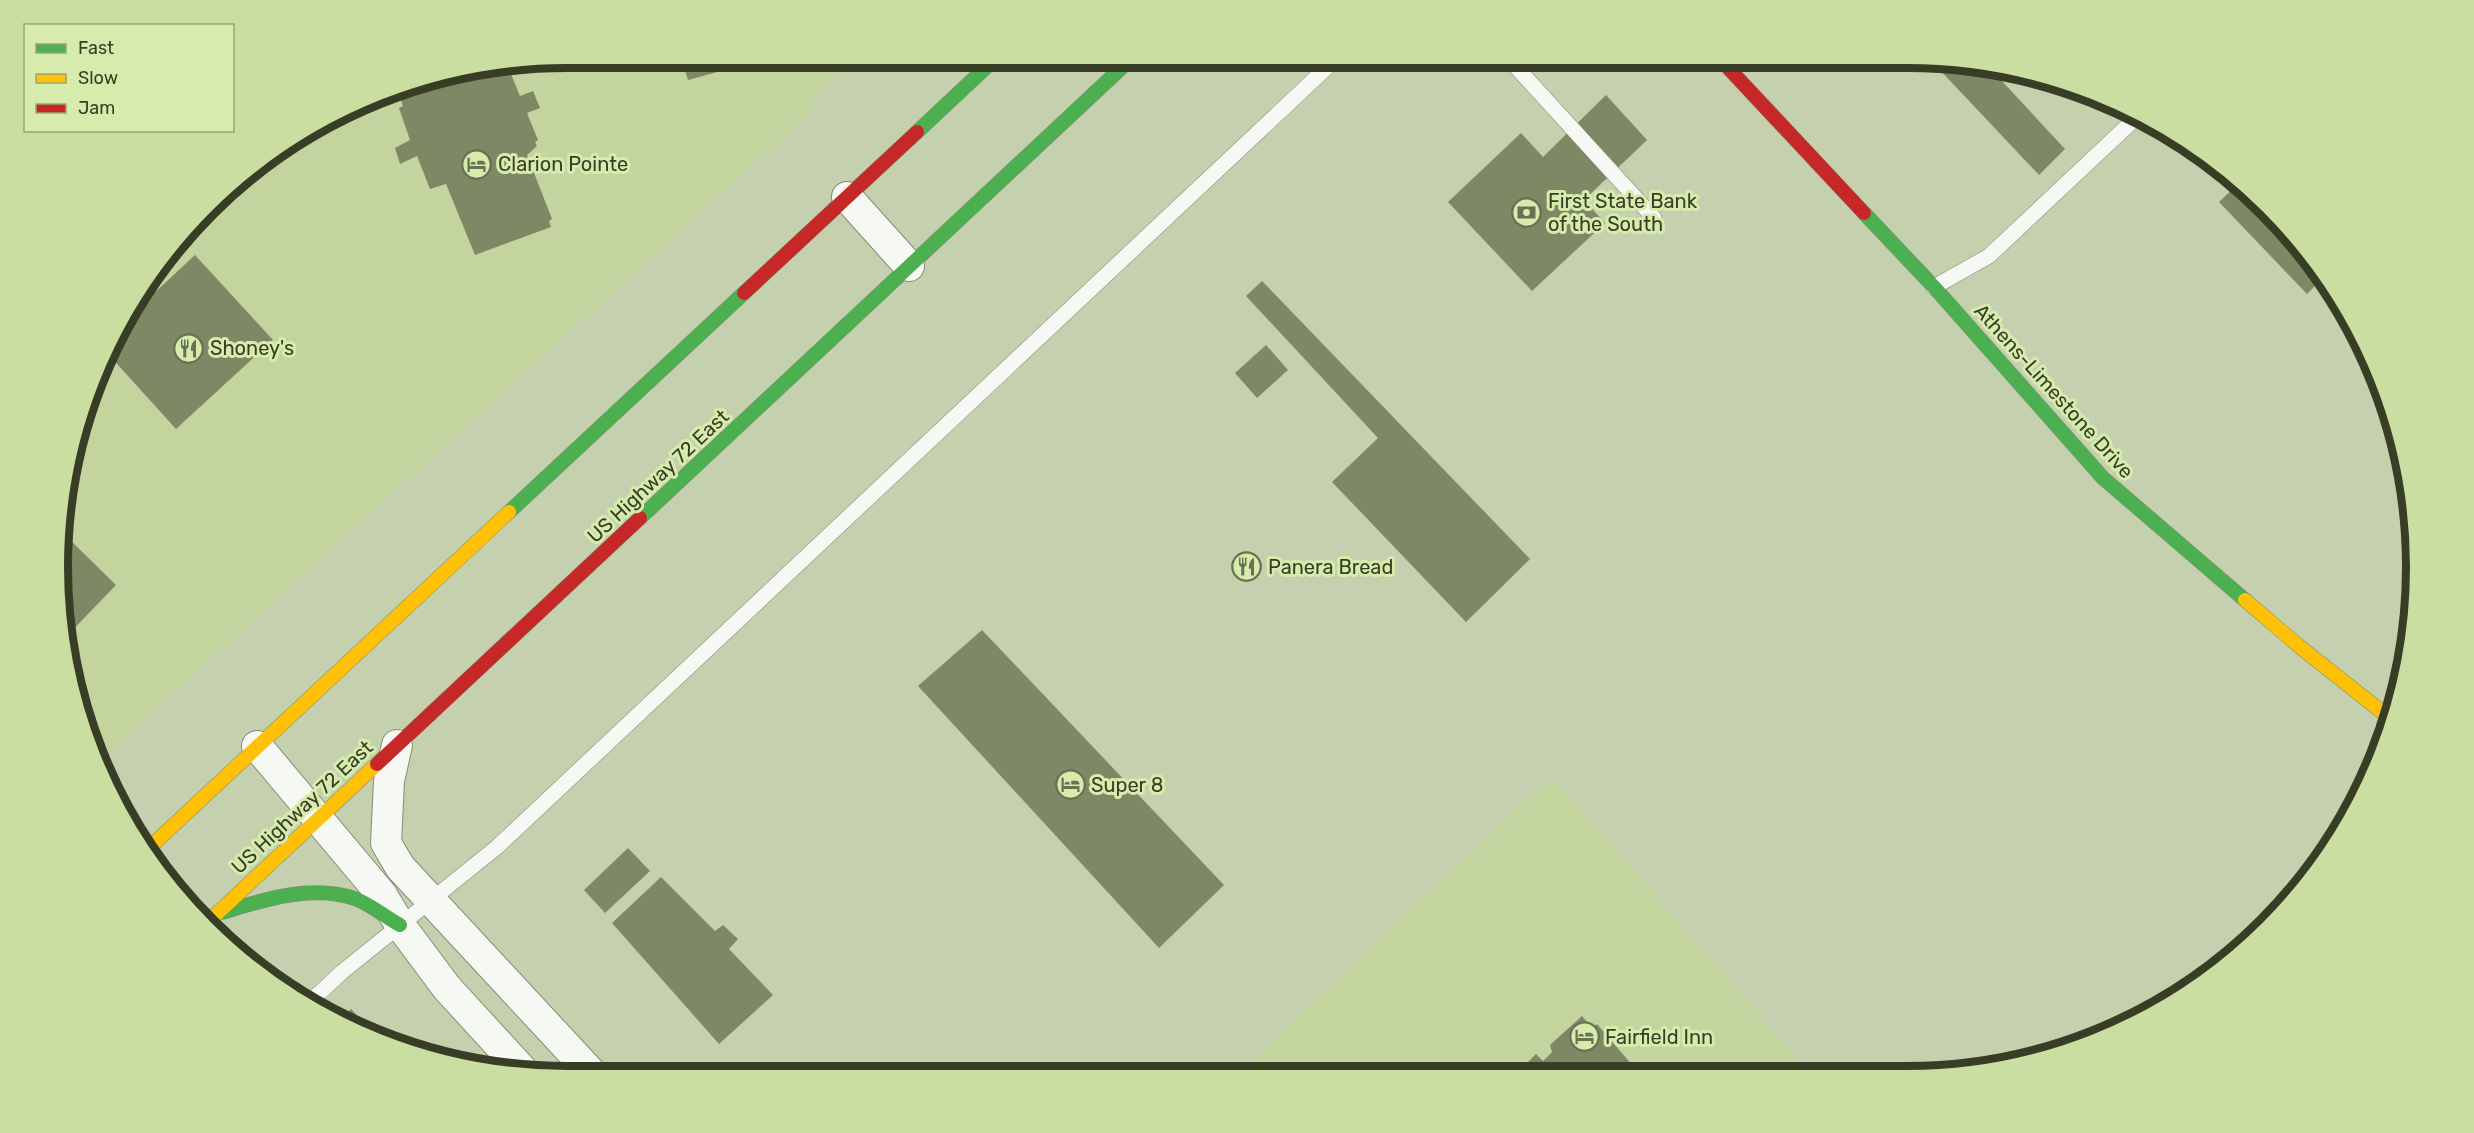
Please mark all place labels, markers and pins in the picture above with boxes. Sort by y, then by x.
hotel icon: Clarion Pointe [461,148,493,180]
place label: Clarion Pointe [498,152,628,176]
place label: First State Bank of the South [1548,189,1698,236]
bank icon: First State Bank of the South [1511,196,1543,228]
restaurant icon: Shoney's [173,332,205,364]
place label: Shoney's [210,336,294,360]
restaurant icon: Panera Bread [1231,551,1263,583]
place label: Panera Bread [1268,555,1393,579]
hotel icon: Super 8 [1054,769,1086,801]
place label: Super 8 [1091,773,1163,797]
hotel icon: Fairfield Inn [1568,1021,1600,1053]
place label: Fairfield Inn [1605,1025,1713,1049]

